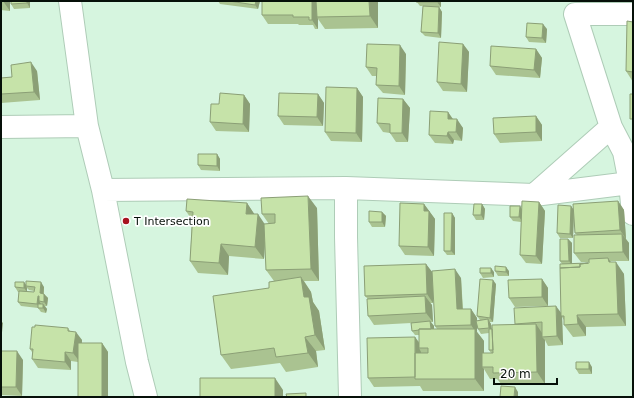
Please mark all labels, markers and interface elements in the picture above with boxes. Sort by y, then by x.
place label: T Intersection [133,215,210,228]
marker: T Intersection [121,216,131,226]
scale bar [494,360,557,386]
text: 20 m [500,367,531,381]

